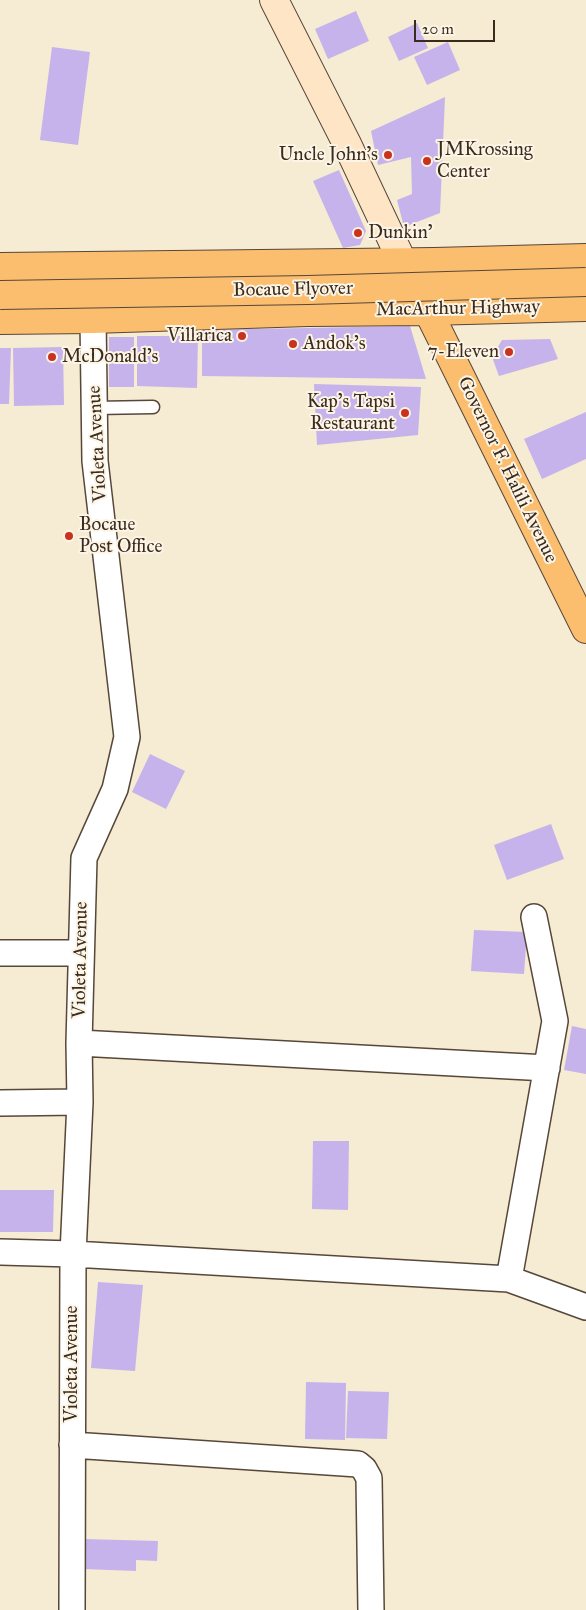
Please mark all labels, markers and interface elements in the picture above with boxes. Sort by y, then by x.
scale bar [416,10,497,42]
text: 20 m [422,20,454,38]
place label: JMKrossing Center [437,139,533,183]
place label: Uncle John's [279,144,378,166]
marker: Uncle John's [382,149,394,161]
marker: JMKrossing Center [421,155,433,167]
place label: Dunkin' [368,222,432,244]
marker: Dunkin' [352,227,364,239]
street label: Bocaue Flyover [233,278,353,302]
street label: MacArthur Highway [376,296,540,322]
place label: Villarica [167,325,232,347]
marker: Villarica [236,330,248,342]
place label: Andok's [303,333,366,355]
marker: Andok's [287,338,299,350]
place label: 7-Eleven [427,341,499,363]
place label: McDonald's [62,346,158,368]
marker: 7-Eleven [503,346,515,358]
marker: McDonald's [46,351,58,363]
street label: Governor F. Halili Avenue [452,373,562,567]
street label: Violeta Avenue [84,385,112,503]
place label: Kap's Tapsi Restaurant [307,391,395,435]
marker: Kap's Tapsi Restaurant [399,407,411,419]
place label: Bocaue Post Office [79,514,162,558]
marker: Bocaue Post Office [63,530,75,542]
street label: Violeta Avenue [69,901,93,1019]
street label: Violeta Avenue [61,1306,83,1422]

